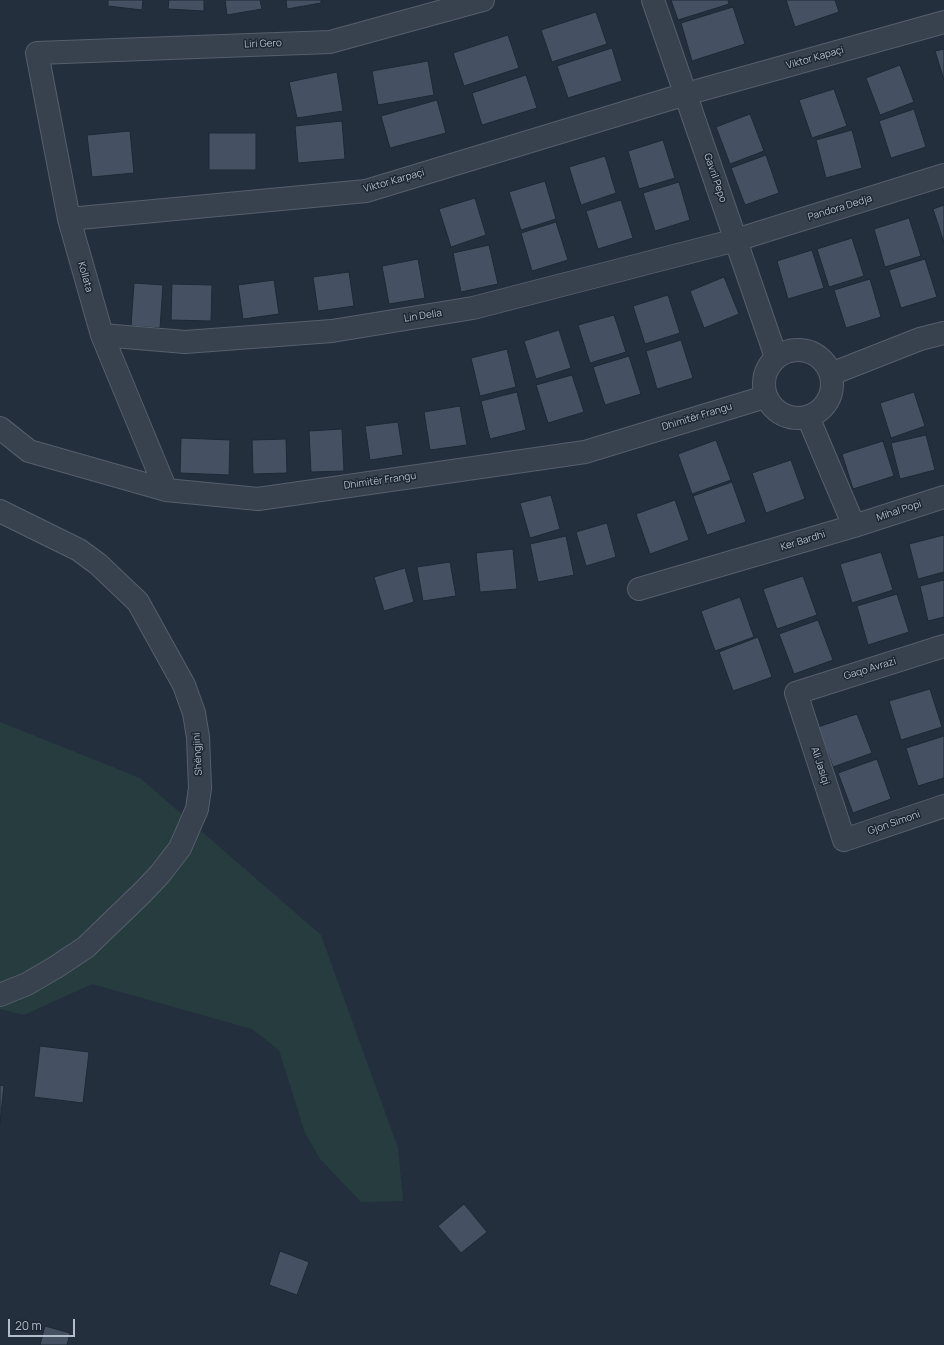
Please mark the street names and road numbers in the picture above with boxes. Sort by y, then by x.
street label: Liri Gero [244,37,282,51]
street label: Viktor Kapaçi [785,44,845,72]
street label: Gavril Pepo [701,152,729,204]
street label: Viktor Karpaçi [362,167,426,195]
street label: Pandora Dedja [806,193,874,223]
street label: Kollata [75,260,95,294]
street label: Lin Delia [403,307,443,325]
street label: Dhimitër Frangu [660,401,734,433]
street label: Dhimitër Frangu [343,470,417,492]
street label: Mihal Popi [875,498,923,524]
street label: Ker Bardhi [779,528,827,554]
street label: Gaqo Avrazi [842,655,898,683]
street label: Shëngjini [191,732,205,776]
street label: Ali Jasiqi [808,746,832,786]
street label: Gjon Simoni [866,808,922,838]

